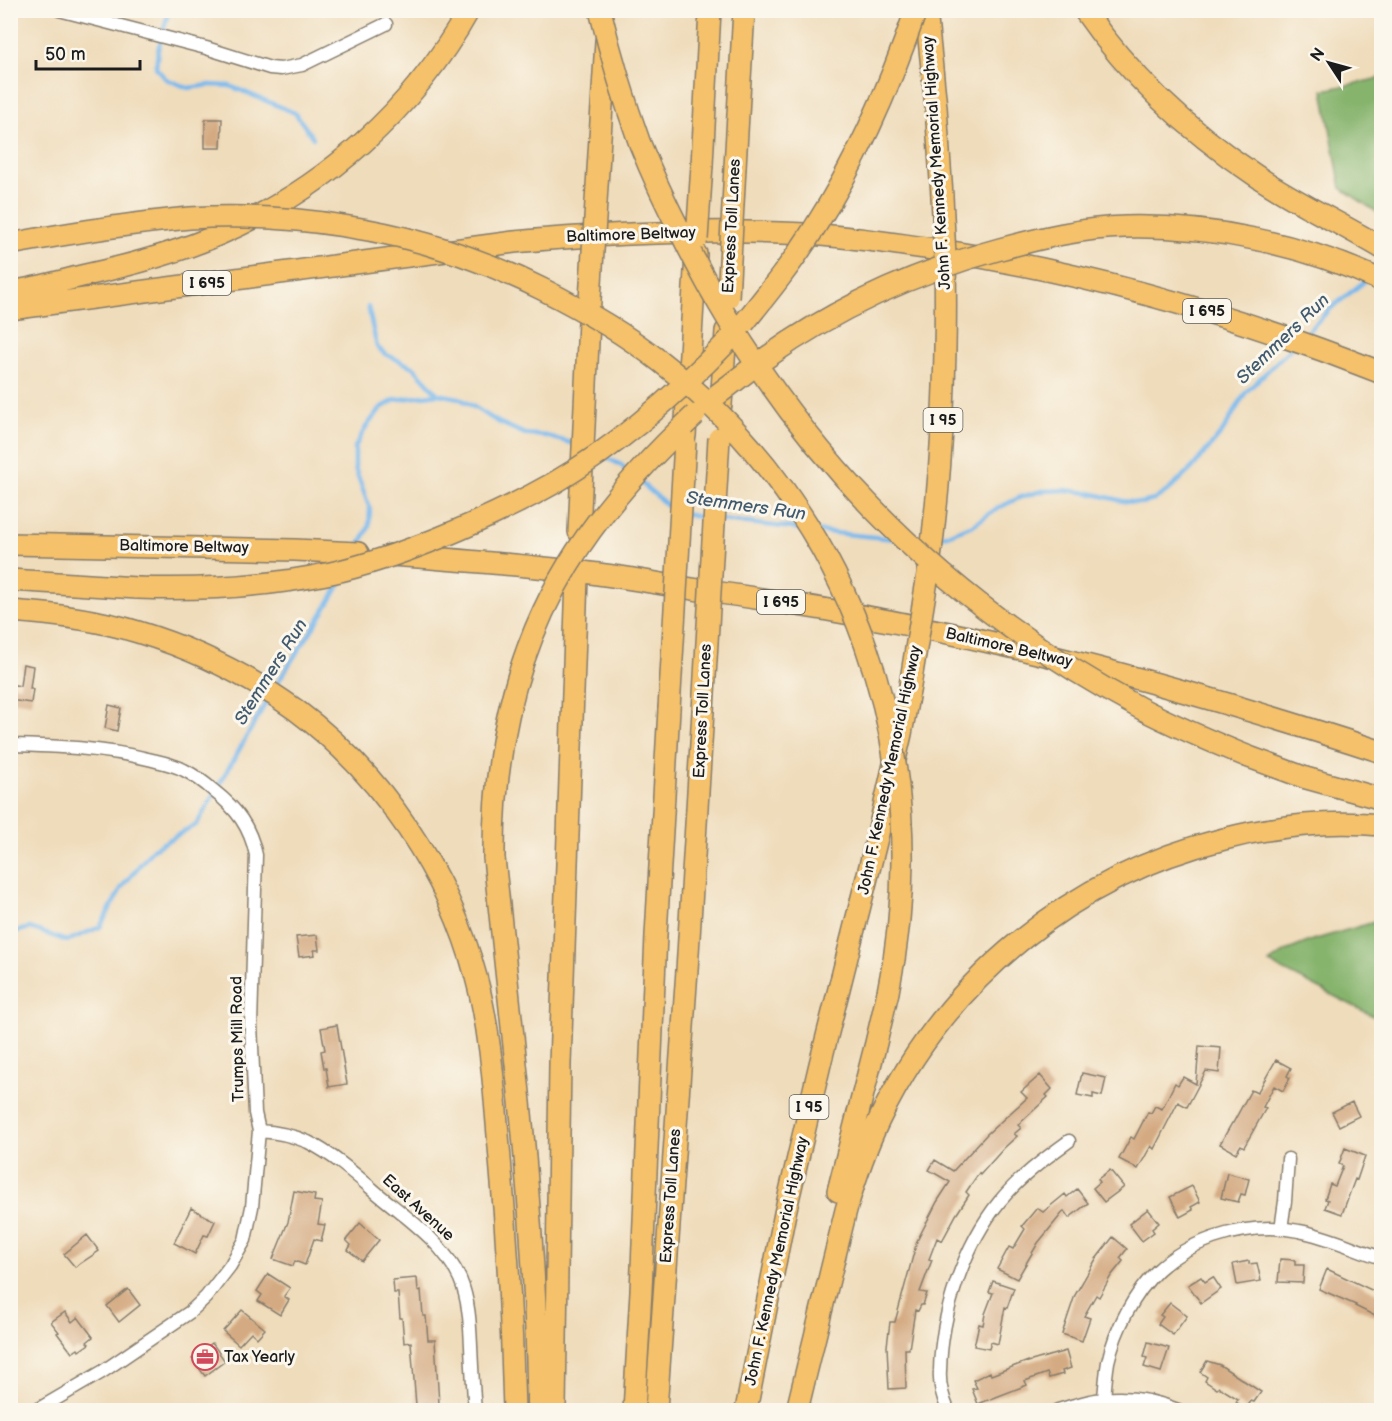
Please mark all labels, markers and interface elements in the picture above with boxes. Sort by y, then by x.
scale bar [36,33,140,71]
north arrow [1299,33,1359,93]
street label: John F. Kennedy Memorial Highway [919,35,955,290]
text: 50 m [45,44,86,65]
text: N [1307,45,1329,66]
street label: Express Toll Lanes [719,158,745,294]
street label: Baltimore Beltway [566,223,697,247]
road number: I 695 [183,271,231,295]
water label: Stemmers Run [1232,289,1334,389]
road number: I 695 [1183,299,1231,323]
road number: I 95 [924,408,962,432]
water label: Stemmers Run [685,487,807,525]
street label: Baltimore Beltway [119,536,250,558]
road number: I 695 [757,590,805,614]
water label: Stemmers Run [230,615,312,729]
street label: Baltimore Beltway [944,624,1075,672]
street label: Express Toll Lanes [690,643,716,779]
street label: John F. Kennedy Memorial Highway [854,643,926,896]
street label: Trumps Mill Road [227,976,249,1102]
road number: I 95 [790,1095,828,1119]
street label: Express Toll Lanes [657,1128,685,1264]
street label: John F. Kennedy Memorial Highway [741,1134,813,1387]
street label: East Avenue [378,1171,458,1246]
office icon: Tax Yearly [190,1342,220,1372]
place label: Tax Yearly [224,1348,296,1367]

